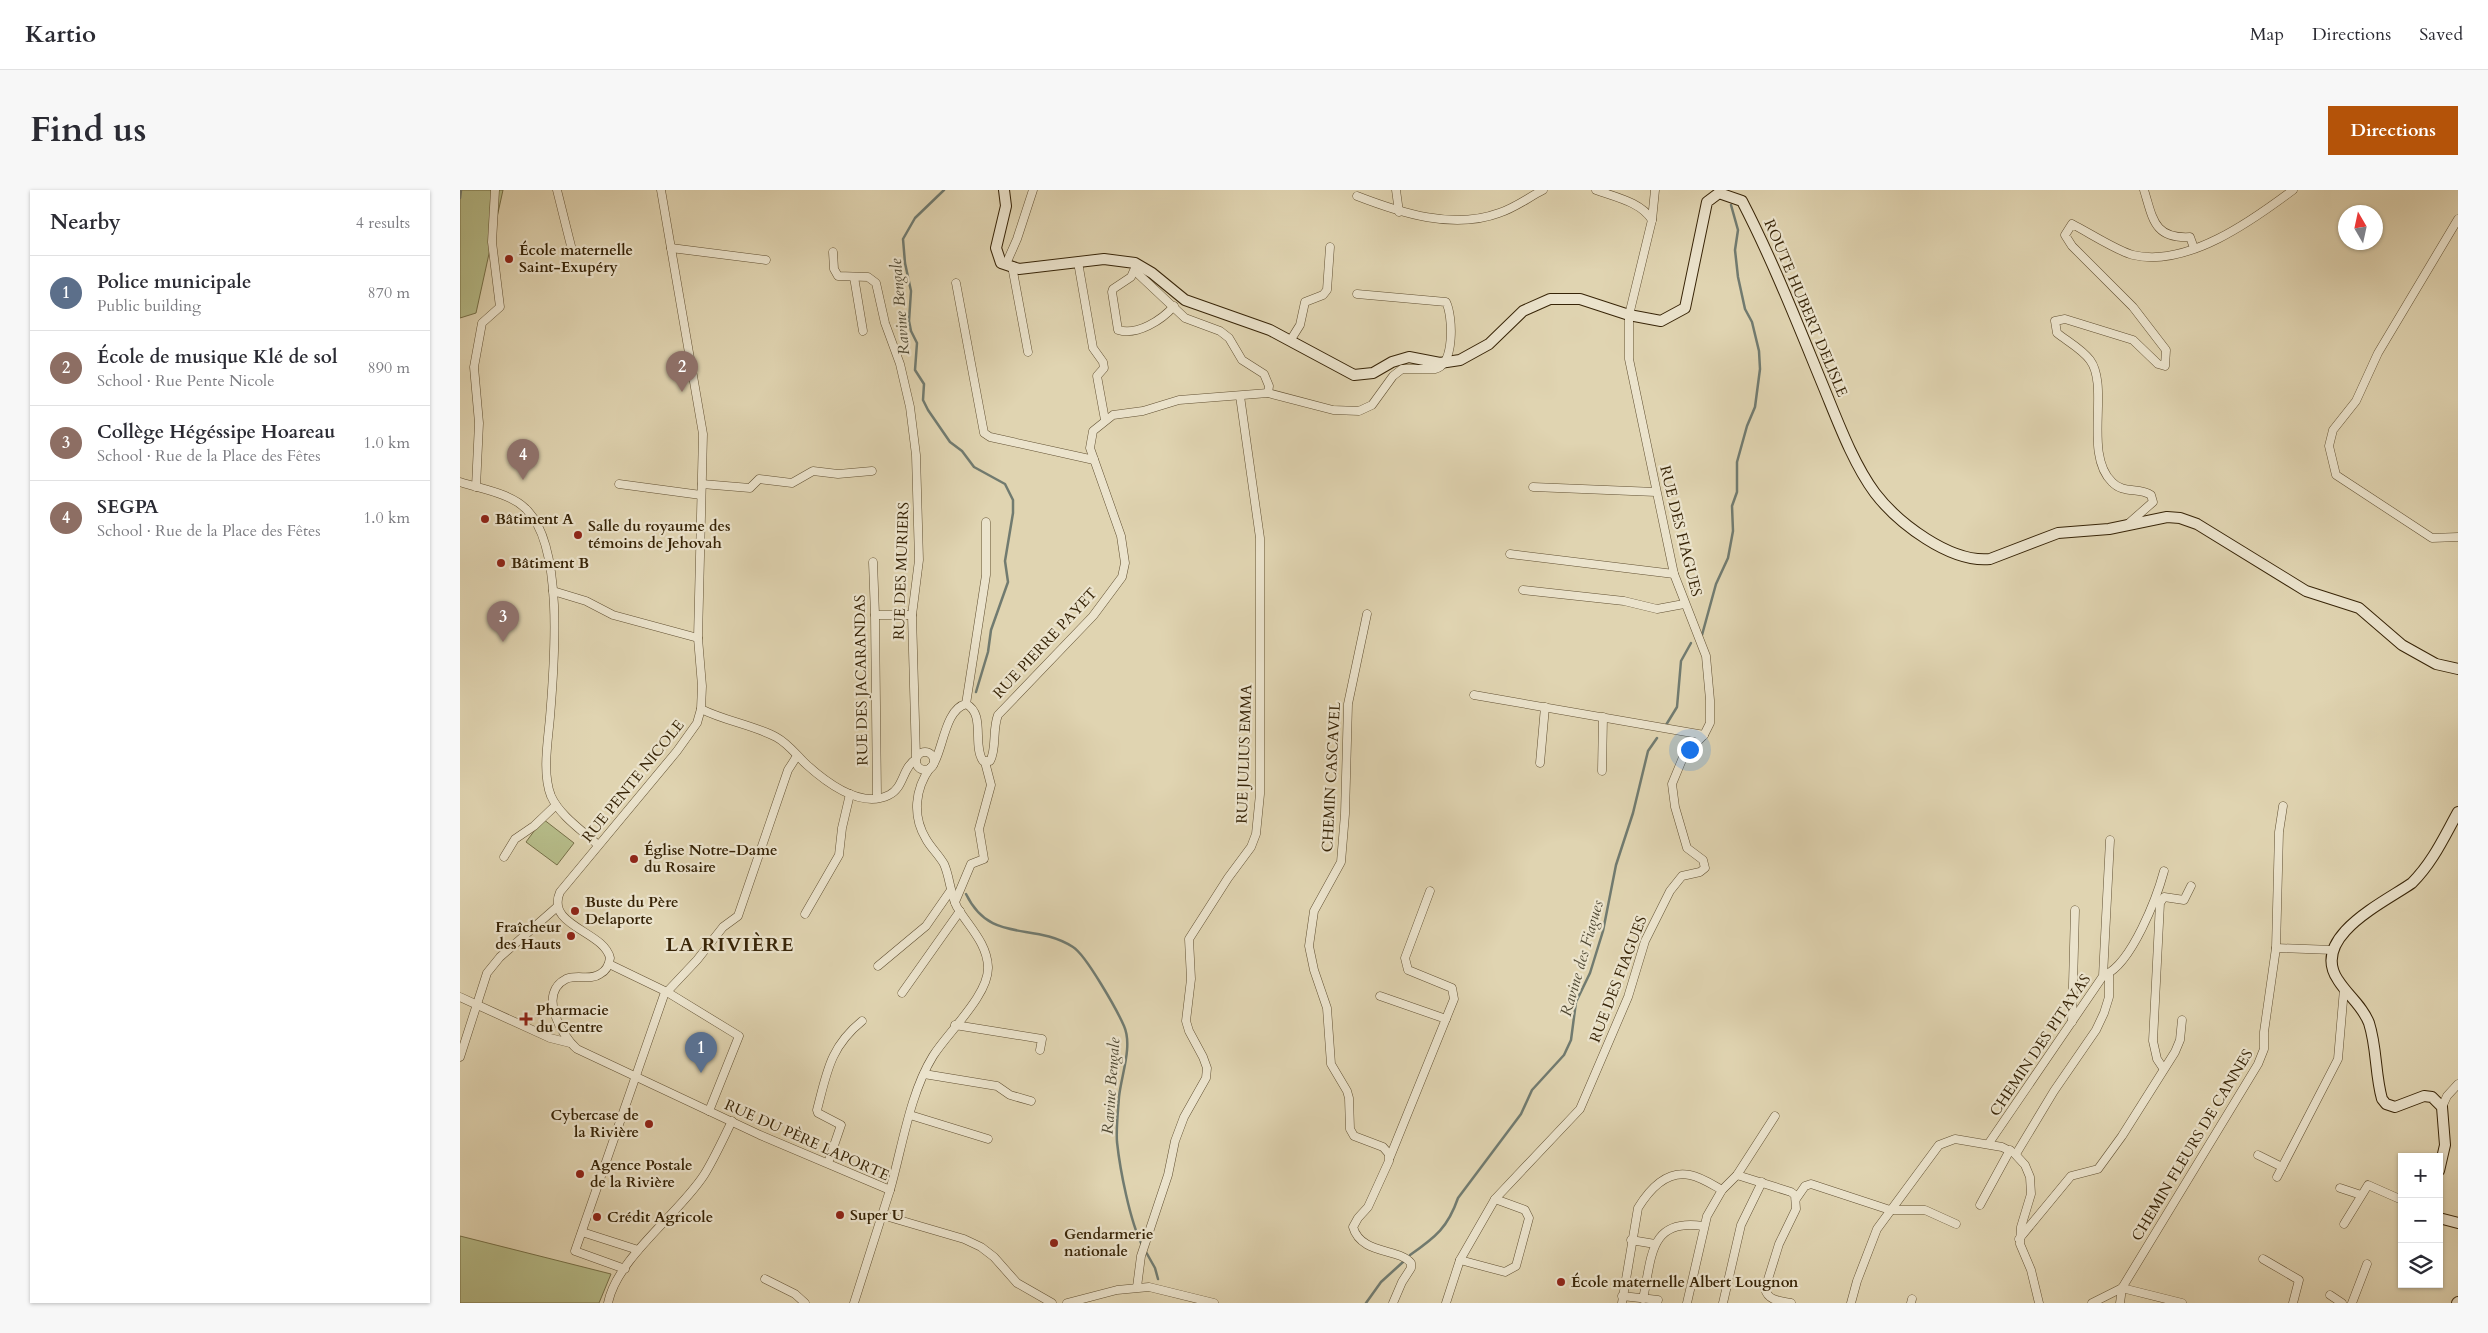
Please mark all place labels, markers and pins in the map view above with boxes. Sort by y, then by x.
place label: École maternelle Saint-Exupéry [519,240,633,277]
marker: École maternelle Saint-Exupéry [503,253,515,265]
pin: 2 [666,351,698,392]
pin: 4 [507,439,539,480]
place label: Bâtiment A [495,509,574,529]
marker: Bâtiment A [479,513,491,525]
place label: Salle du royaume des témoins de Jehovah [588,516,731,553]
marker: Salle du royaume des témoins de Jehovah [572,529,584,541]
place label: Bâtiment B [511,553,589,573]
marker: Bâtiment B [495,557,507,569]
pin: 3 [487,601,519,642]
place label: Église Notre-Dame du Rosaire [644,840,778,877]
marker: Église Notre-Dame du Rosaire [628,853,640,865]
place label: Buste du Père Delaporte [585,892,678,929]
marker: Buste du Père Delaporte [569,905,581,917]
place label: Fraîcheur des Hauts [495,917,562,954]
marker: Fraîcheur des Hauts [565,930,577,942]
place label: Pharmacie du Centre [536,1000,609,1037]
marker: Pharmacie du Centre [520,1013,532,1025]
pin: 1 [685,1032,717,1073]
place label: Cybercase de la Rivière [550,1105,639,1142]
marker: Cybercase de la Rivière [643,1118,655,1130]
place label: Agence Postale de la Rivière [590,1155,692,1192]
marker: Agence Postale de la Rivière [574,1168,586,1180]
place label: Super U [850,1205,905,1225]
place label: Crédit Agricole [607,1207,713,1227]
marker: Super U [834,1209,846,1221]
marker: Crédit Agricole [591,1211,603,1223]
place label: Gendarmerie nationale [1064,1224,1153,1261]
marker: Gendarmerie nationale [1048,1237,1060,1249]
place label: École maternelle Albert Lougnon [1571,1272,1799,1292]
marker: École maternelle Albert Lougnon [1555,1276,1567,1288]

